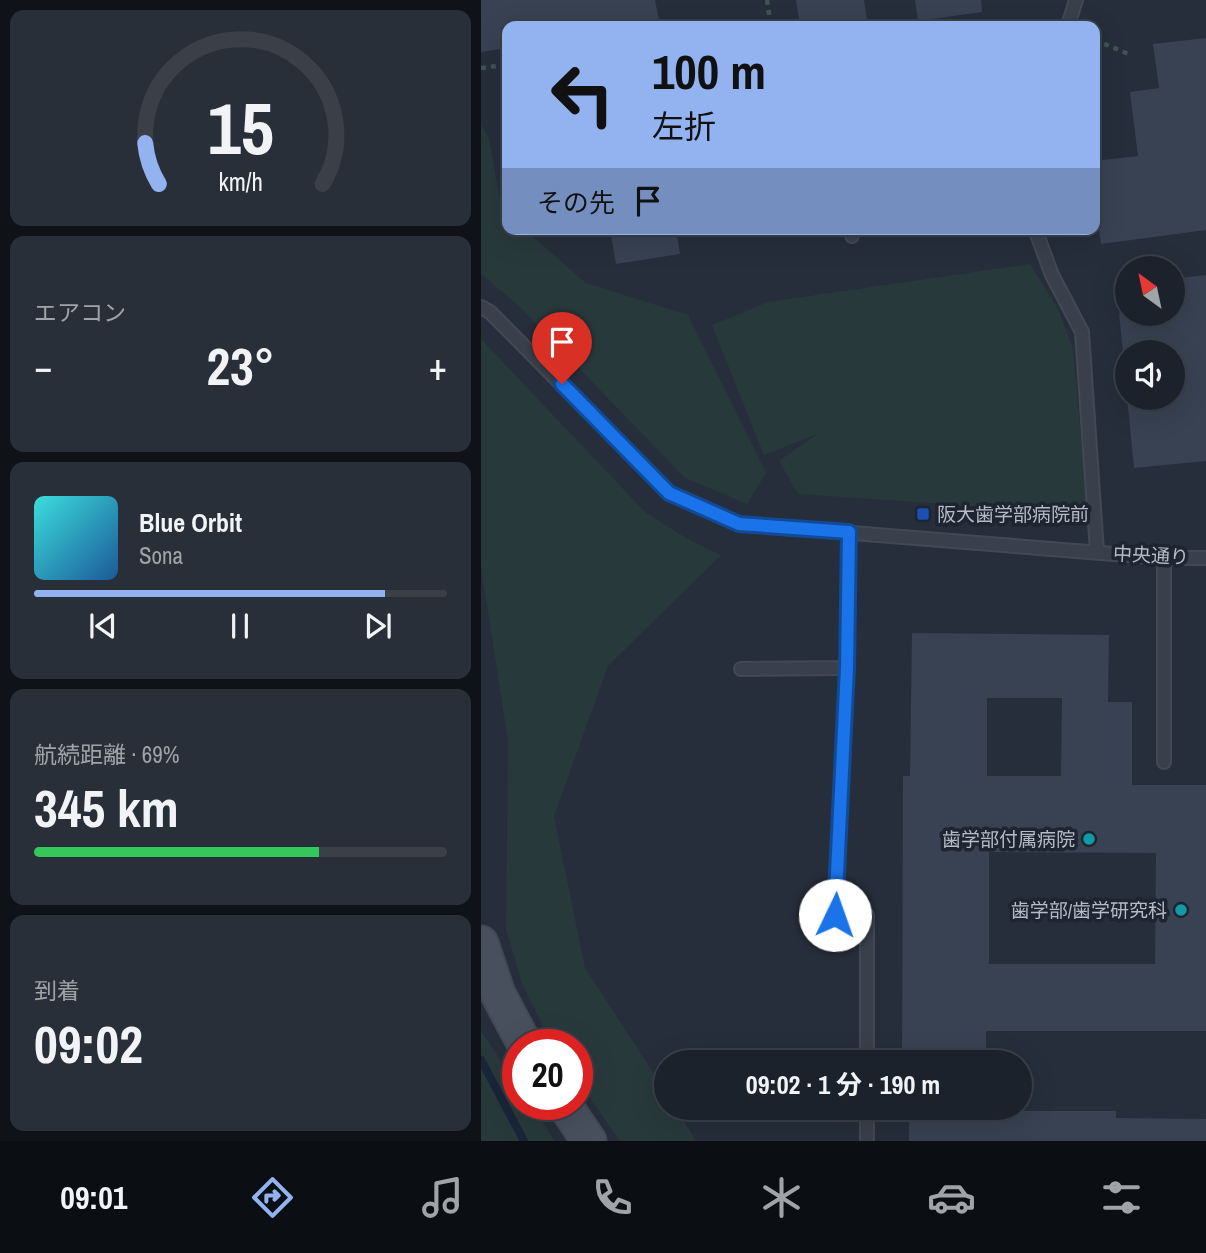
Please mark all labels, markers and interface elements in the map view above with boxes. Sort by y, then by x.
text: 100 m [652,38,766,104]
icon: left [537,49,628,140]
text: 15 [207,79,274,177]
text: 左折 [652,105,716,148]
text: km/h [218,165,263,199]
icon: arrive [629,182,667,220]
text: その先 [537,185,615,220]
north arrow [1115,256,1185,326]
map controls [1115,256,1185,410]
text: エアコン [34,297,126,328]
pin [532,312,592,384]
icon: arrive [543,323,581,361]
text: 23° [206,331,275,401]
button: sound [1115,340,1185,410]
text: − [34,341,52,392]
text: + [429,341,447,392]
place label: 阪大歯学部病院前 [937,501,1089,527]
text: Blue Orbit [139,505,242,540]
marker: 阪大歯学部病院前 [915,506,931,522]
text: Sona [139,540,183,571]
street label: 中央通り [1112,540,1190,570]
icon: previous [84,607,122,645]
icon: pause [221,607,259,645]
icon: next [359,607,397,645]
text: 航続距離 · 69% [34,739,179,770]
text: 345 km [34,773,179,843]
place label: 歯学部付属病院 [942,826,1075,852]
marker: 歯学部付属病院 [1081,831,1097,847]
position arrow [798,878,872,952]
place label: 歯学部/歯学研究科 [1011,897,1167,923]
marker: 歯学部/歯学研究科 [1173,902,1189,918]
text: 到着 [34,975,80,1006]
text: 09:02 [34,1009,143,1079]
speed limit sign: 20 [502,1029,593,1120]
text: 09:02 · 1 分 · 190 m [746,1067,940,1102]
icon: directions [248,1173,297,1222]
icon: music [418,1173,467,1222]
icon: phone [588,1173,637,1222]
icon: climate [757,1173,806,1222]
icon: car [927,1173,976,1222]
icon: filters [1097,1173,1146,1222]
text: 09:01 [60,1176,127,1219]

